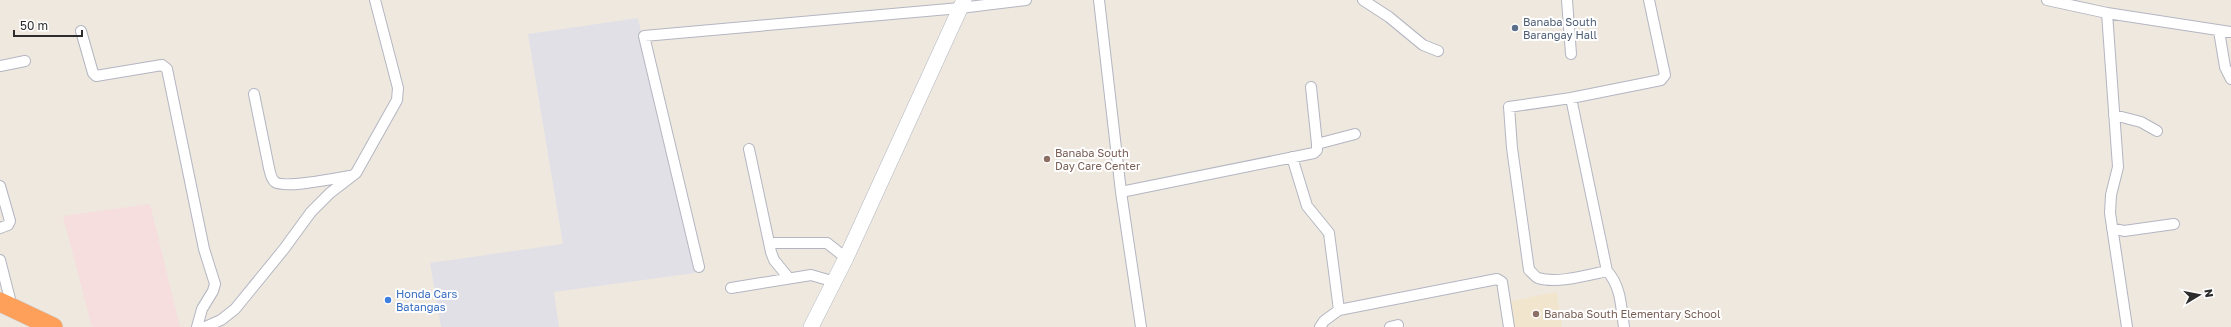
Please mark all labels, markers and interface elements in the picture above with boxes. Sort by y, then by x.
scale bar [14,12,82,38]
place label: Banaba South Barangay Hall [1523,15,1598,41]
text: 50 m [20,18,48,33]
marker: Banaba South Barangay Hall [1510,23,1520,33]
place label: Banaba South Day Care Center [1055,146,1141,172]
marker: Banaba South Day Care Center [1042,154,1052,164]
north arrow [2179,275,2219,315]
place label: Honda Cars Batangas [396,287,457,313]
text: N [2202,288,2216,298]
marker: Honda Cars Batangas [383,295,393,305]
place label: Banaba South Elementary School [1544,307,1721,320]
marker: Banaba South Elementary School [1531,309,1541,319]

